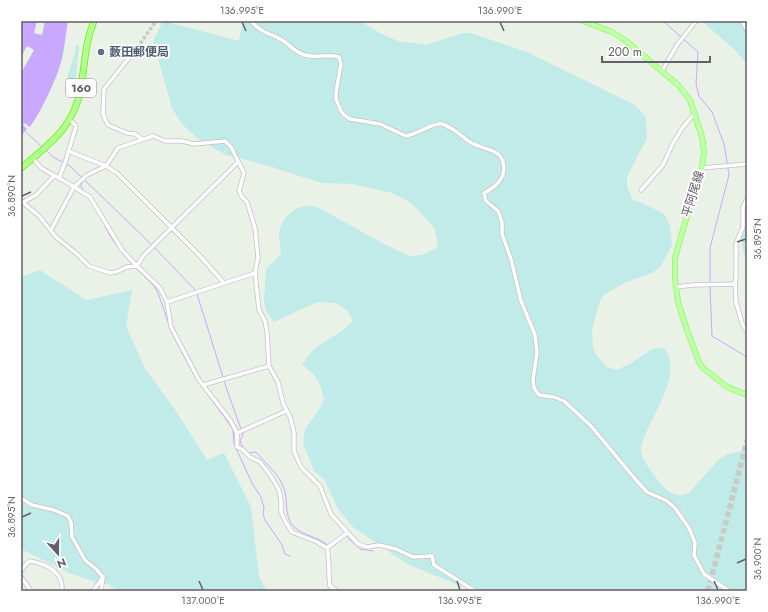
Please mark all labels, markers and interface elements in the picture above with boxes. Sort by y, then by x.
text: 136.995°E [220,3,264,18]
text: 136.990°E [478,3,522,18]
scale bar [602,38,710,64]
place label: 藪田郵便局 [109,43,169,61]
text: 200 m [608,43,642,61]
marker: 藪田郵便局 [96,47,106,57]
road number: 160 [66,79,96,97]
street label: 平阿尾線 [677,168,709,220]
text: 36.890°N [4,175,19,217]
text: 36.895°N [750,218,765,260]
text: 36.895°N [4,496,19,538]
north arrow [38,534,78,574]
text: 36.900°N [750,538,765,580]
text: N [55,554,69,572]
text: 137.000°E [181,593,225,608]
text: 136.995°E [438,593,482,608]
text: 136.990°E [696,593,740,608]

